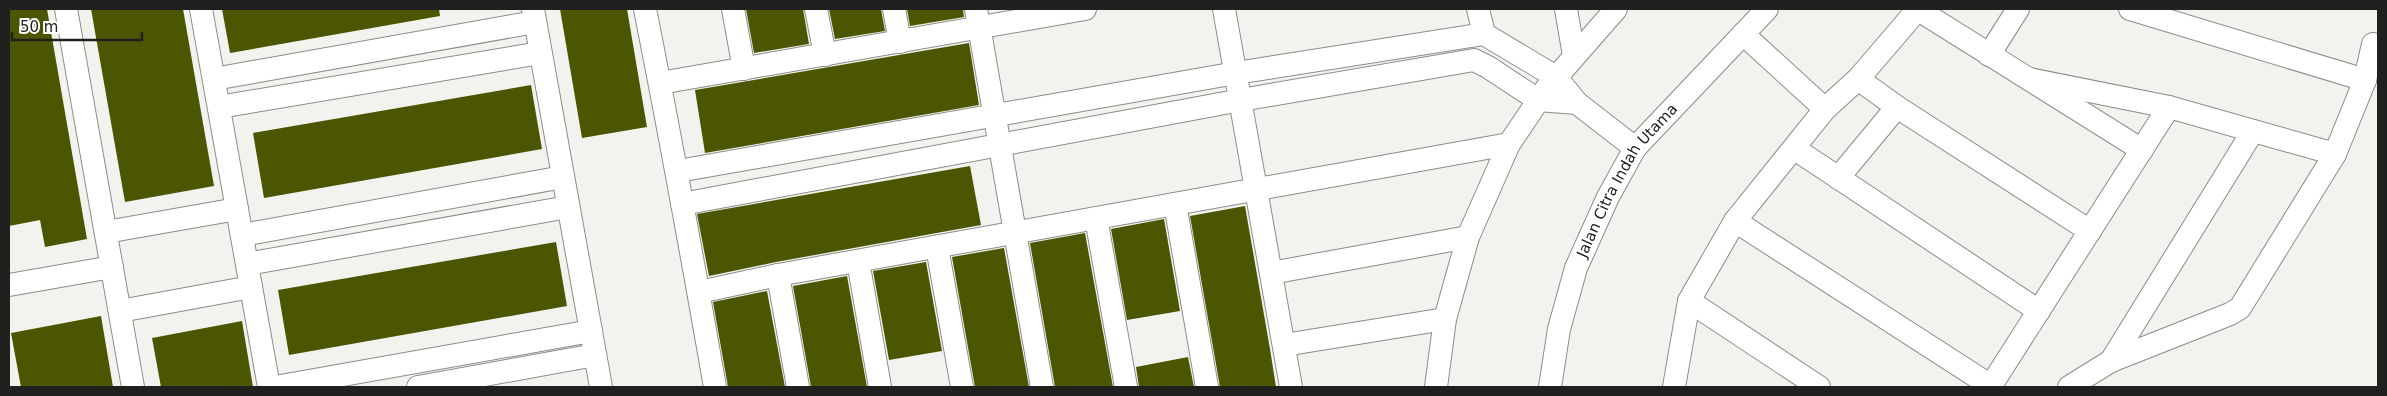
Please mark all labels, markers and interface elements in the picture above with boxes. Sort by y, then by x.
scale bar [12,10,142,42]
text: 50 m [20,18,58,36]
street label: Jalan Citra Indah Utama [1573,100,1681,261]

